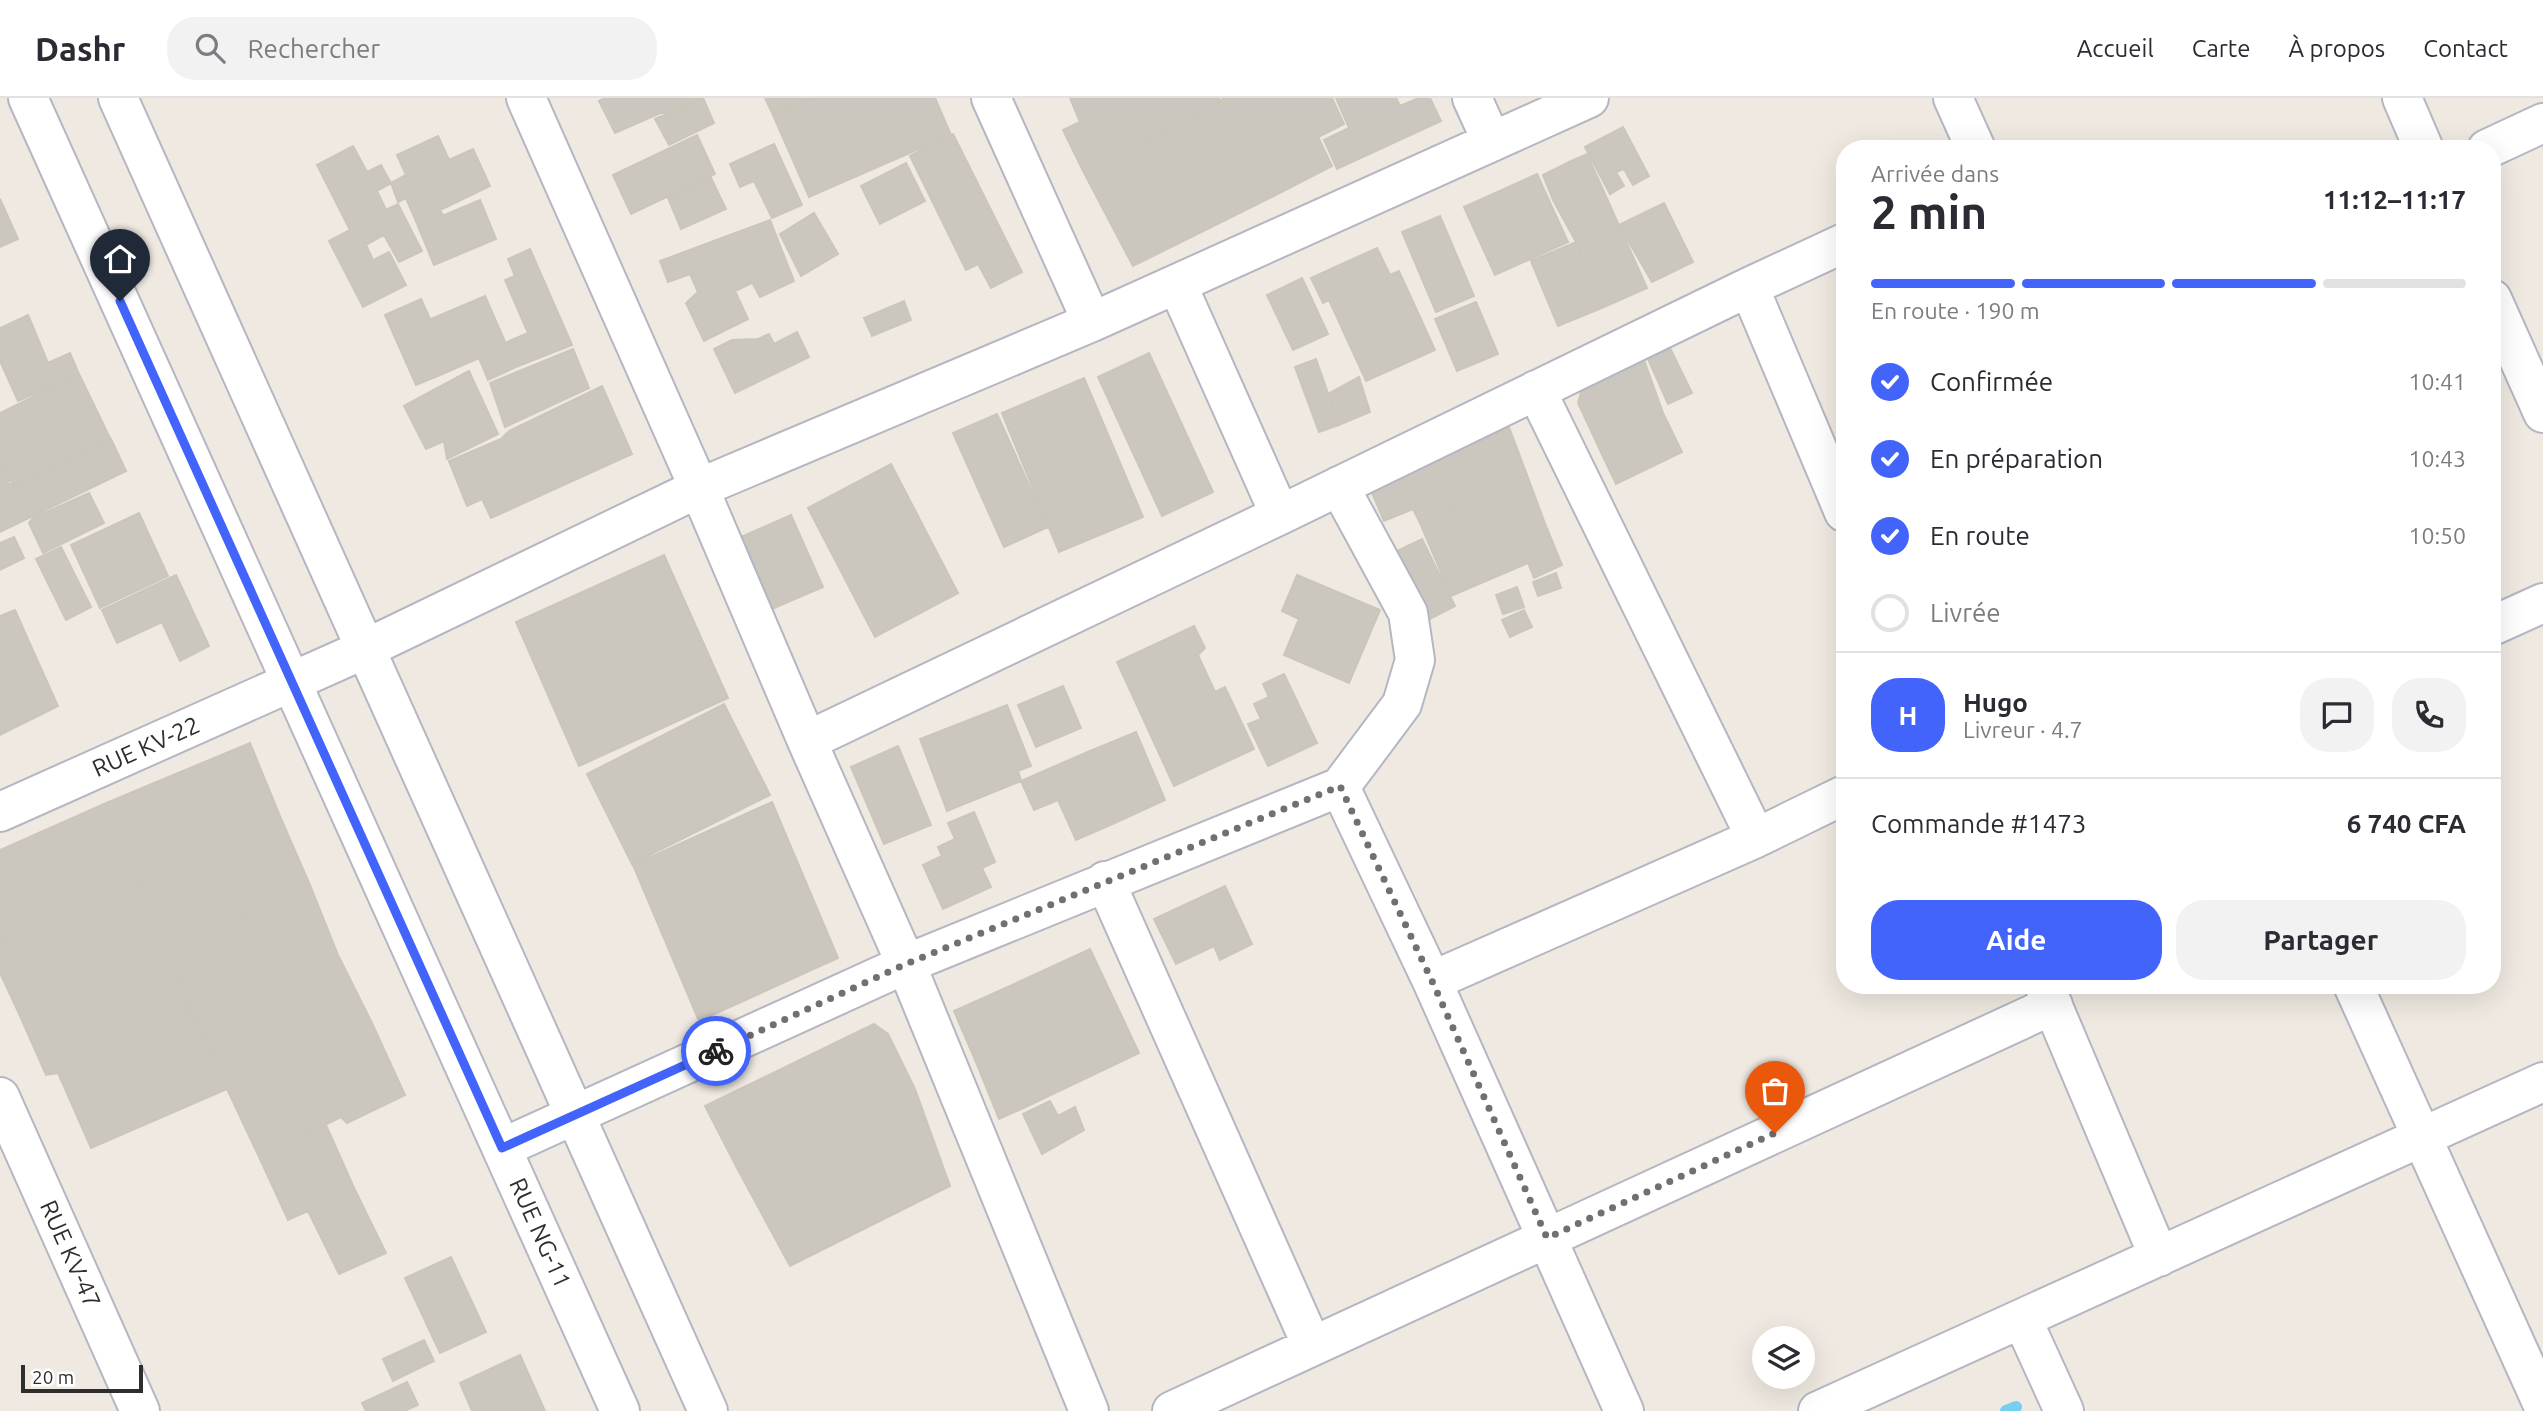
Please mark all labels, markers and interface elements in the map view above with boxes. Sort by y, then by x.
search box [167,17,657,80]
icon: search [191,29,229,67]
text: Dashr [35,30,125,67]
text: Rechercher [247,34,380,63]
text: Accueil [2077,35,2154,62]
text: Carte [2192,35,2251,62]
text: À propos [2289,35,2385,62]
text: Contact [2423,35,2508,62]
text: Arrivée dans [1871,161,1999,186]
text: 11:12–11:17 [2323,185,2466,214]
text: 2 min [1871,186,1987,238]
pin [90,229,150,301]
icon: home [101,240,139,278]
text: En route · 190 m [1871,298,2040,323]
icon: check [1871,363,1909,401]
text: Confirmée [1930,367,2053,396]
text: 10:41 [2408,369,2466,394]
icon: check [1871,440,1909,478]
text: En préparation [1930,444,2103,473]
text: 10:43 [2408,446,2466,471]
icon: check [1871,517,1909,555]
text: En route [1930,521,2030,550]
text: 10:50 [2408,523,2466,548]
text: Livrée [1930,598,2001,627]
button: chat [2300,678,2374,752]
button: phone [2392,678,2466,752]
text: Hugo [1963,688,2028,717]
text: H [1899,701,1917,730]
street label: RUE KV-22 [88,711,204,782]
text: Livreur · 4.7 [1963,717,2083,742]
text: Commande #1473 [1871,809,2087,838]
text: 6 740 CFA [2347,809,2466,838]
button: Aide [1871,900,2162,980]
button: Partager [2176,900,2466,980]
courier [681,1016,751,1086]
icon: bike [697,1032,735,1070]
pin [1745,1061,1805,1133]
icon: bag [1756,1072,1794,1110]
street label: RUE NG-11 [504,1174,577,1292]
street label: RUE KV-47 [35,1196,106,1312]
map controls [1752,1326,1815,1389]
button: layers [1752,1326,1815,1389]
scale bar [21,1362,144,1394]
text: 20 m [32,1366,74,1388]

